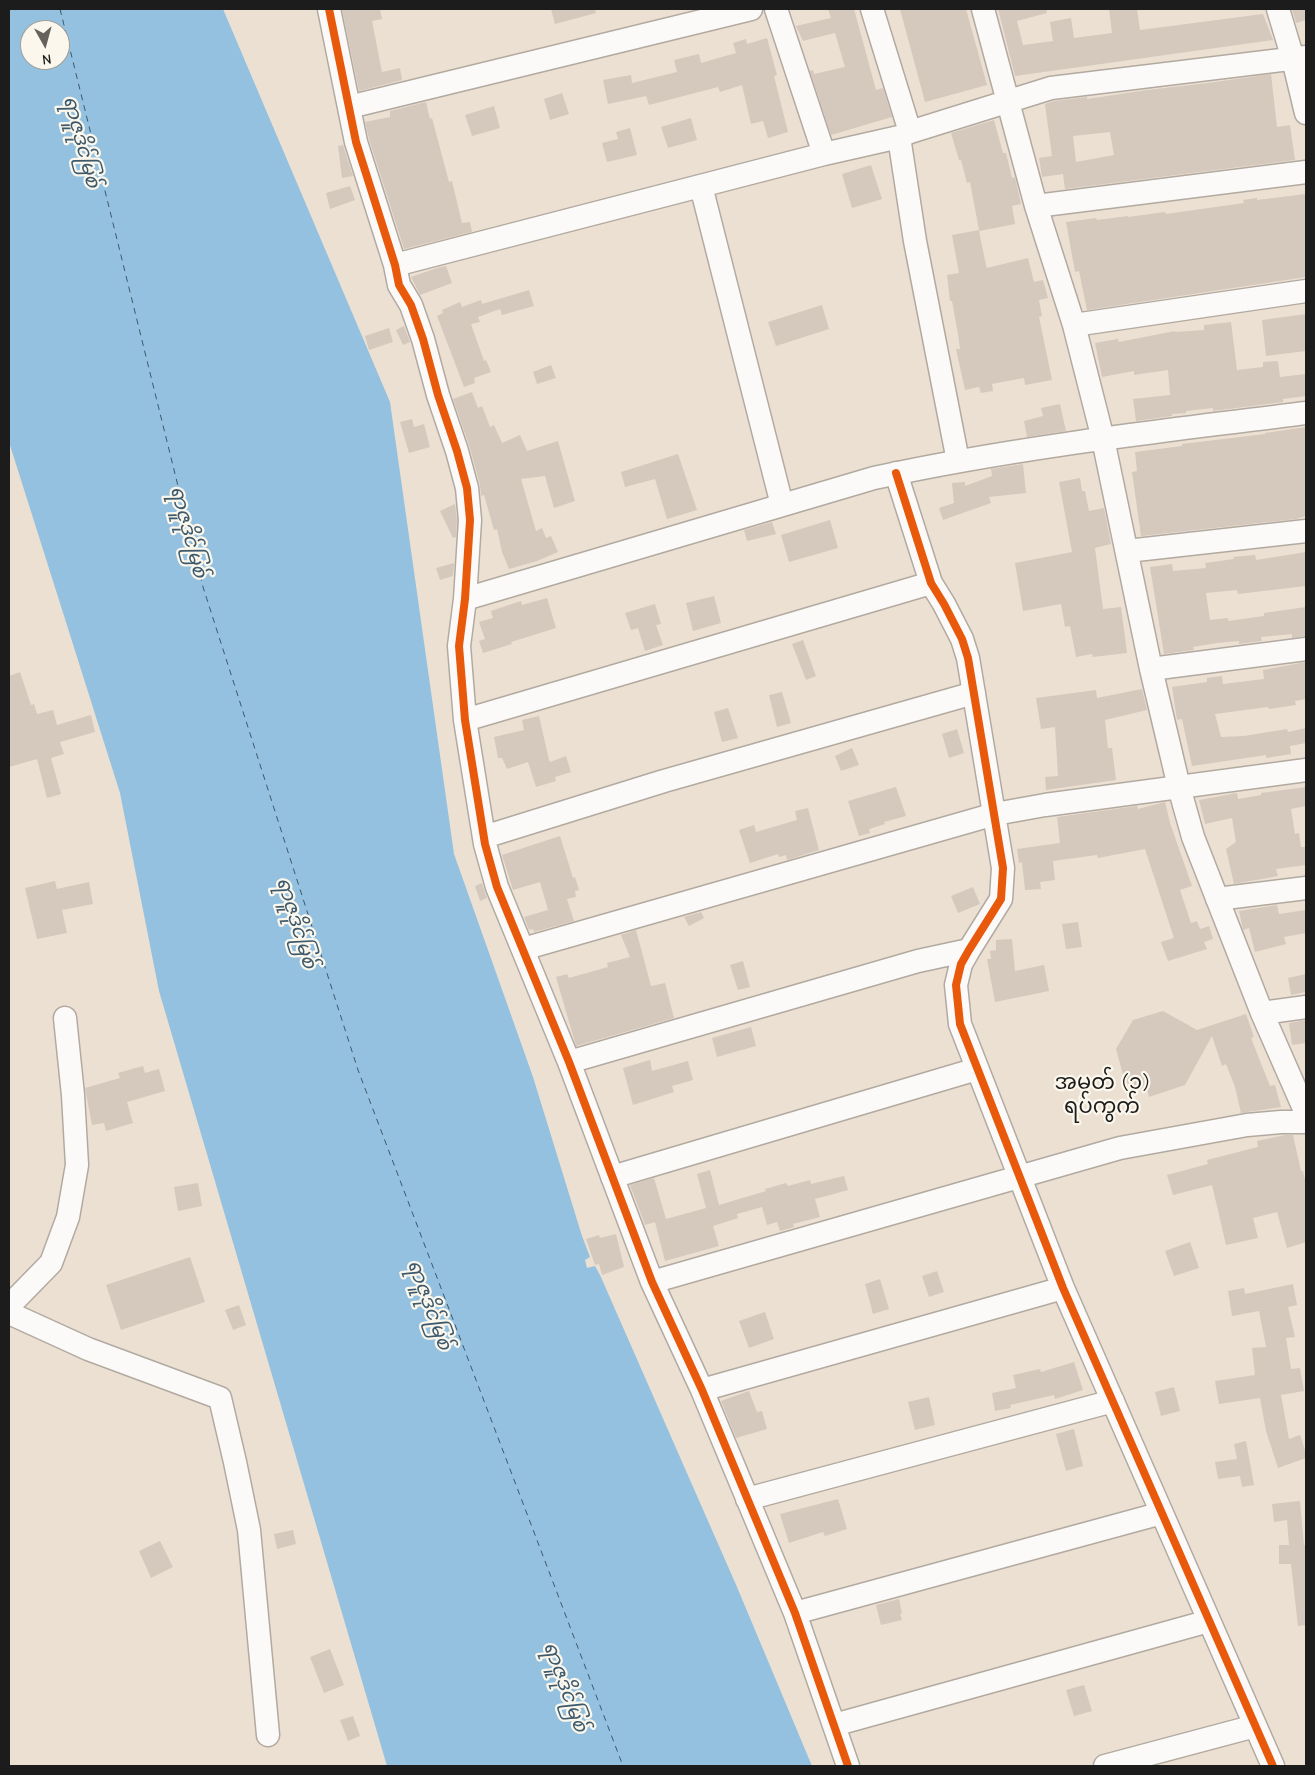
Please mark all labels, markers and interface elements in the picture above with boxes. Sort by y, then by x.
north arrow [20,20,70,70]
text: N [41,50,52,68]
water label: ရာဇူဒိုင်မြစ် [57,94,105,190]
water label: ရာဇူဒိုင်မြစ် [164,484,212,580]
water label: ရာဇူဒိုင်မြစ် [271,875,321,971]
district label: အမှတ် (၁) ရပ်ကွက် [1055,1070,1149,1120]
water label: ရာဇူဒိုင်မြစ် [402,1257,456,1353]
water label: ရာဇူဒိုင်မြစ် [538,1639,592,1735]

